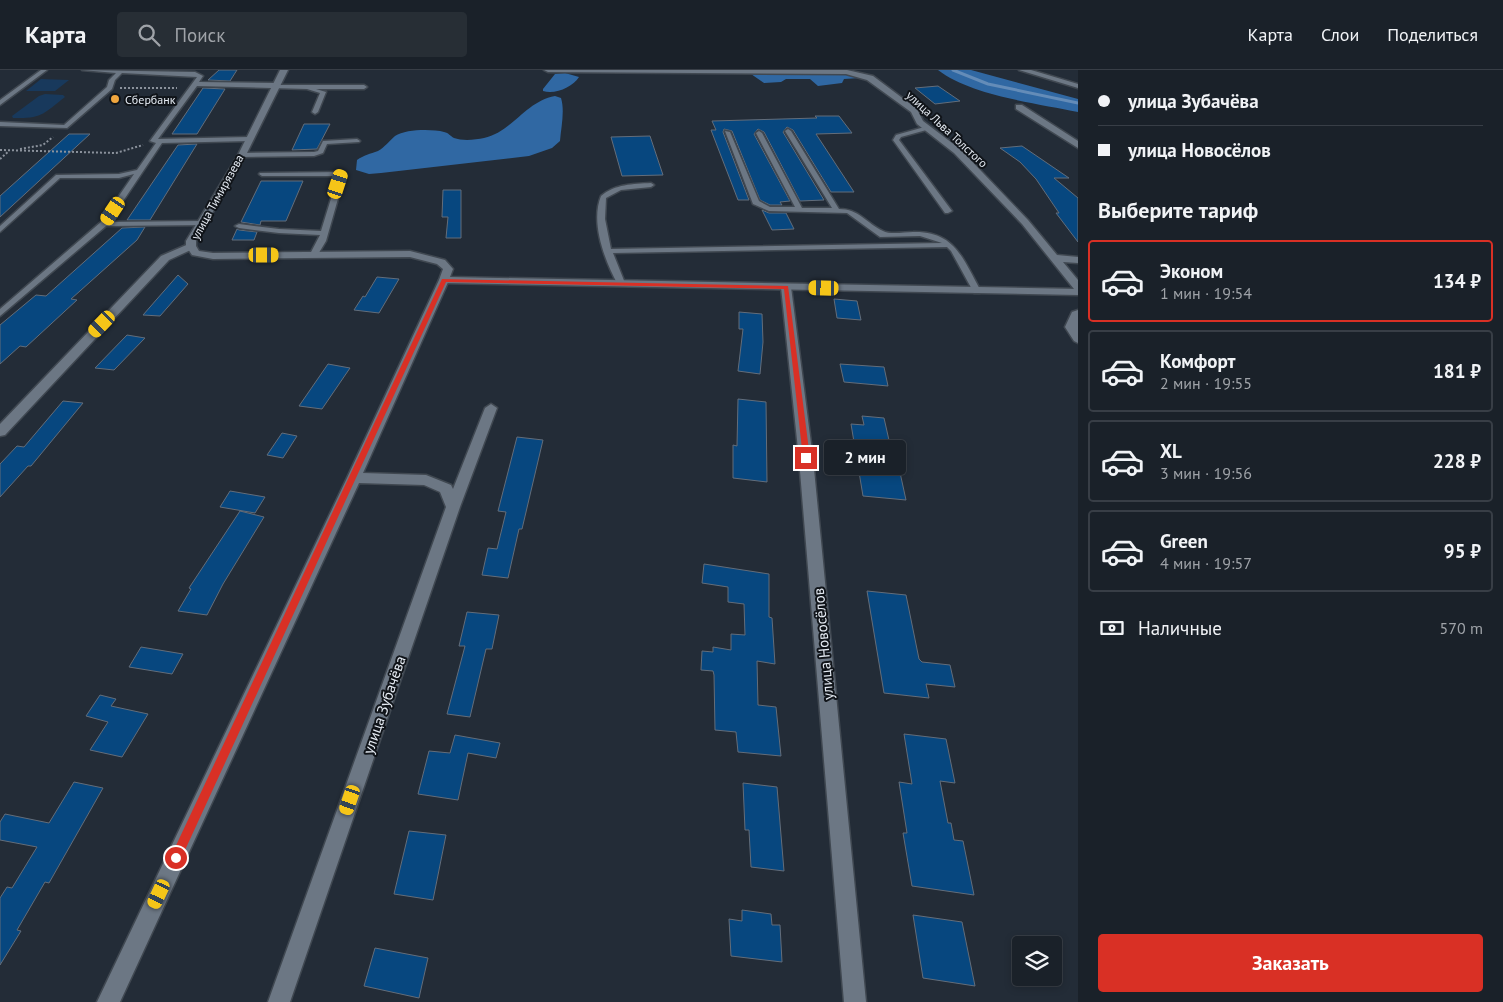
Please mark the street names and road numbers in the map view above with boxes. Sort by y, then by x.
street label: улица Льва Толстого [903,87,991,171]
street label: улица Тимирязева [187,152,247,242]
street label: улица Новосёлов [809,587,837,701]
street label: улица Зубачёва [358,653,410,757]

